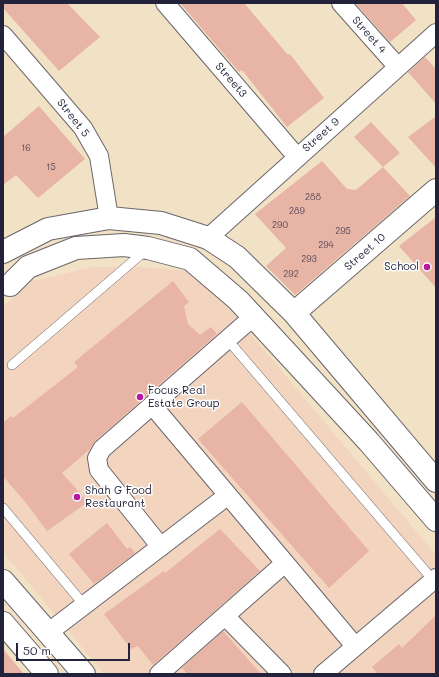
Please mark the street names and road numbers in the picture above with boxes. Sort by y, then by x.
street label: Street 4 [349,14,389,56]
street label: Street3 [212,60,250,100]
street label: Street 5 [54,96,92,140]
street label: Street 9 [300,115,342,155]
street label: Street 10 [342,231,388,273]

